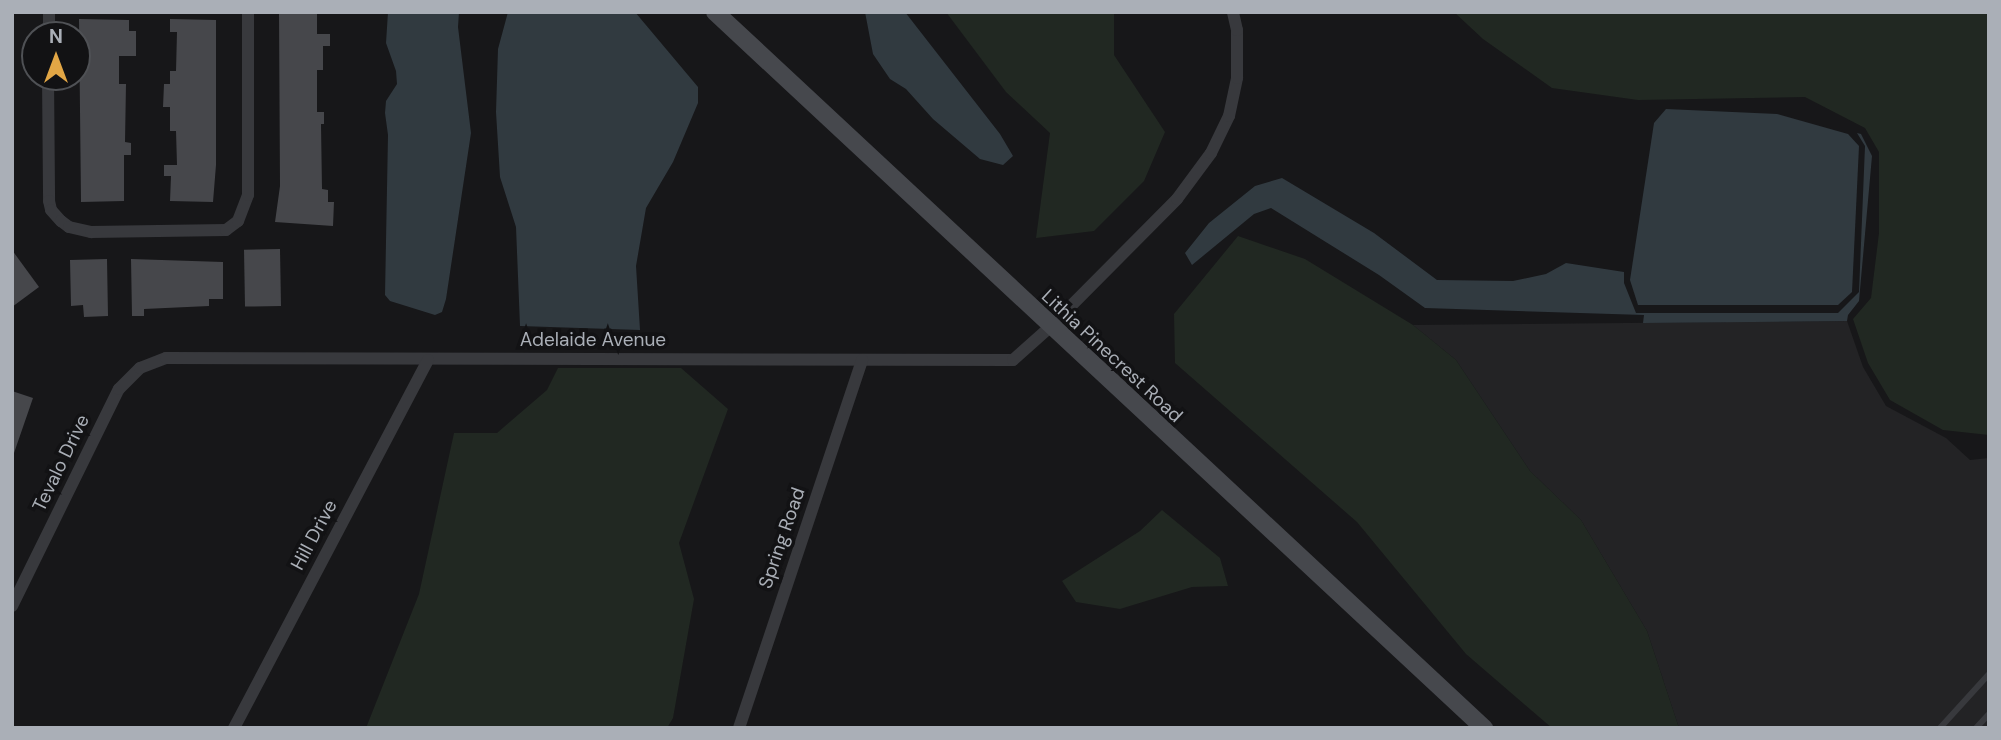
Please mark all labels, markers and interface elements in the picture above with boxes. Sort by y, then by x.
north arrow [21,21,91,91]
text: N [49,24,63,49]
street label: Lithia Pinecrest Road [1037,285,1187,427]
street label: Adelaide Avenue [520,329,666,351]
street label: Tevalo Drive [28,411,94,515]
street label: Spring Road [754,485,810,591]
street label: Hill Drive [286,496,342,574]

